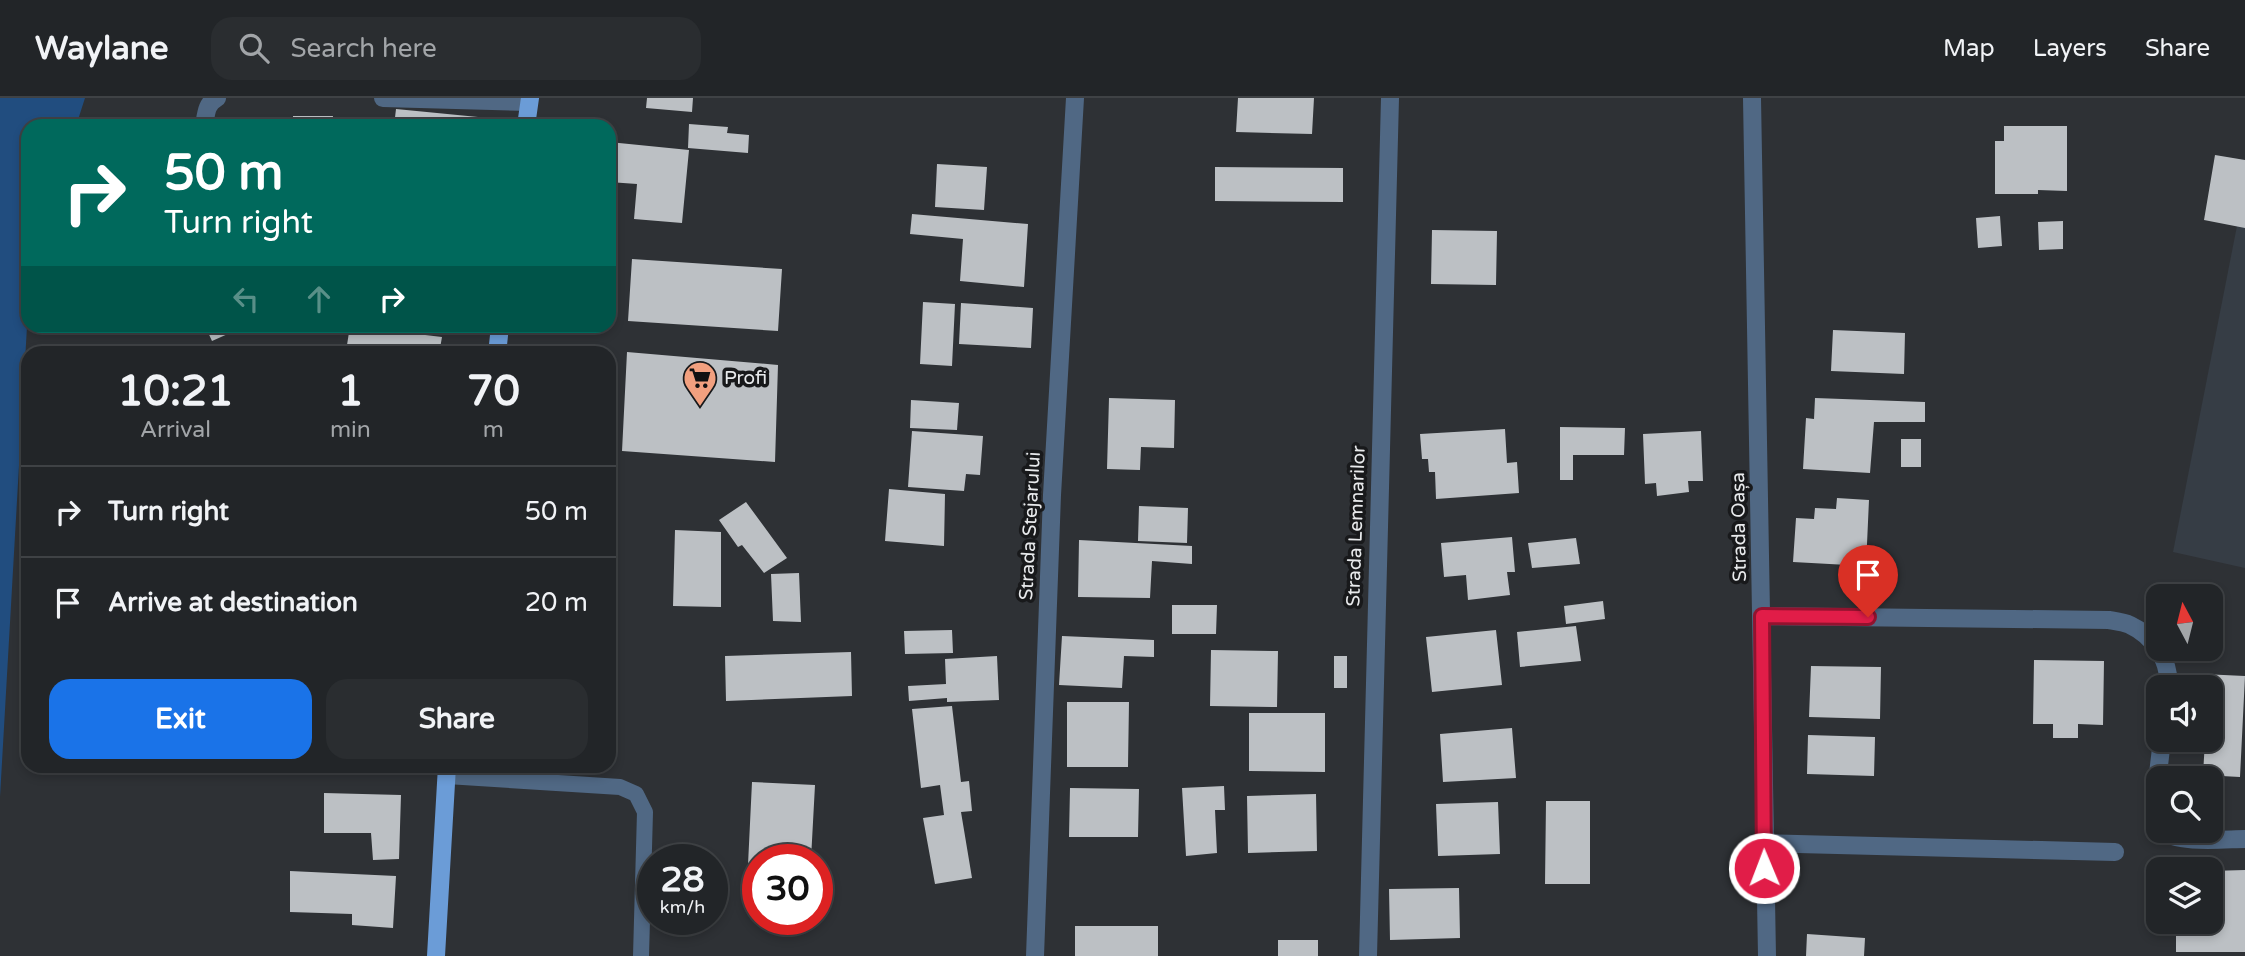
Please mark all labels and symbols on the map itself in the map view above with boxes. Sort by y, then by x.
supermarket icon: Profi [681,359,719,408]
place label: Profi [724,367,767,389]
street label: Strada Lemnarilor [1342,444,1370,607]
street label: Strada Stejarului [1015,451,1045,601]
street label: Strada Oașa [1727,472,1751,582]
pin [1838,545,1898,617]
north arrow [2146,584,2222,662]
position arrow [1727,831,1801,905]
speed limit sign: 30 [742,844,833,935]

